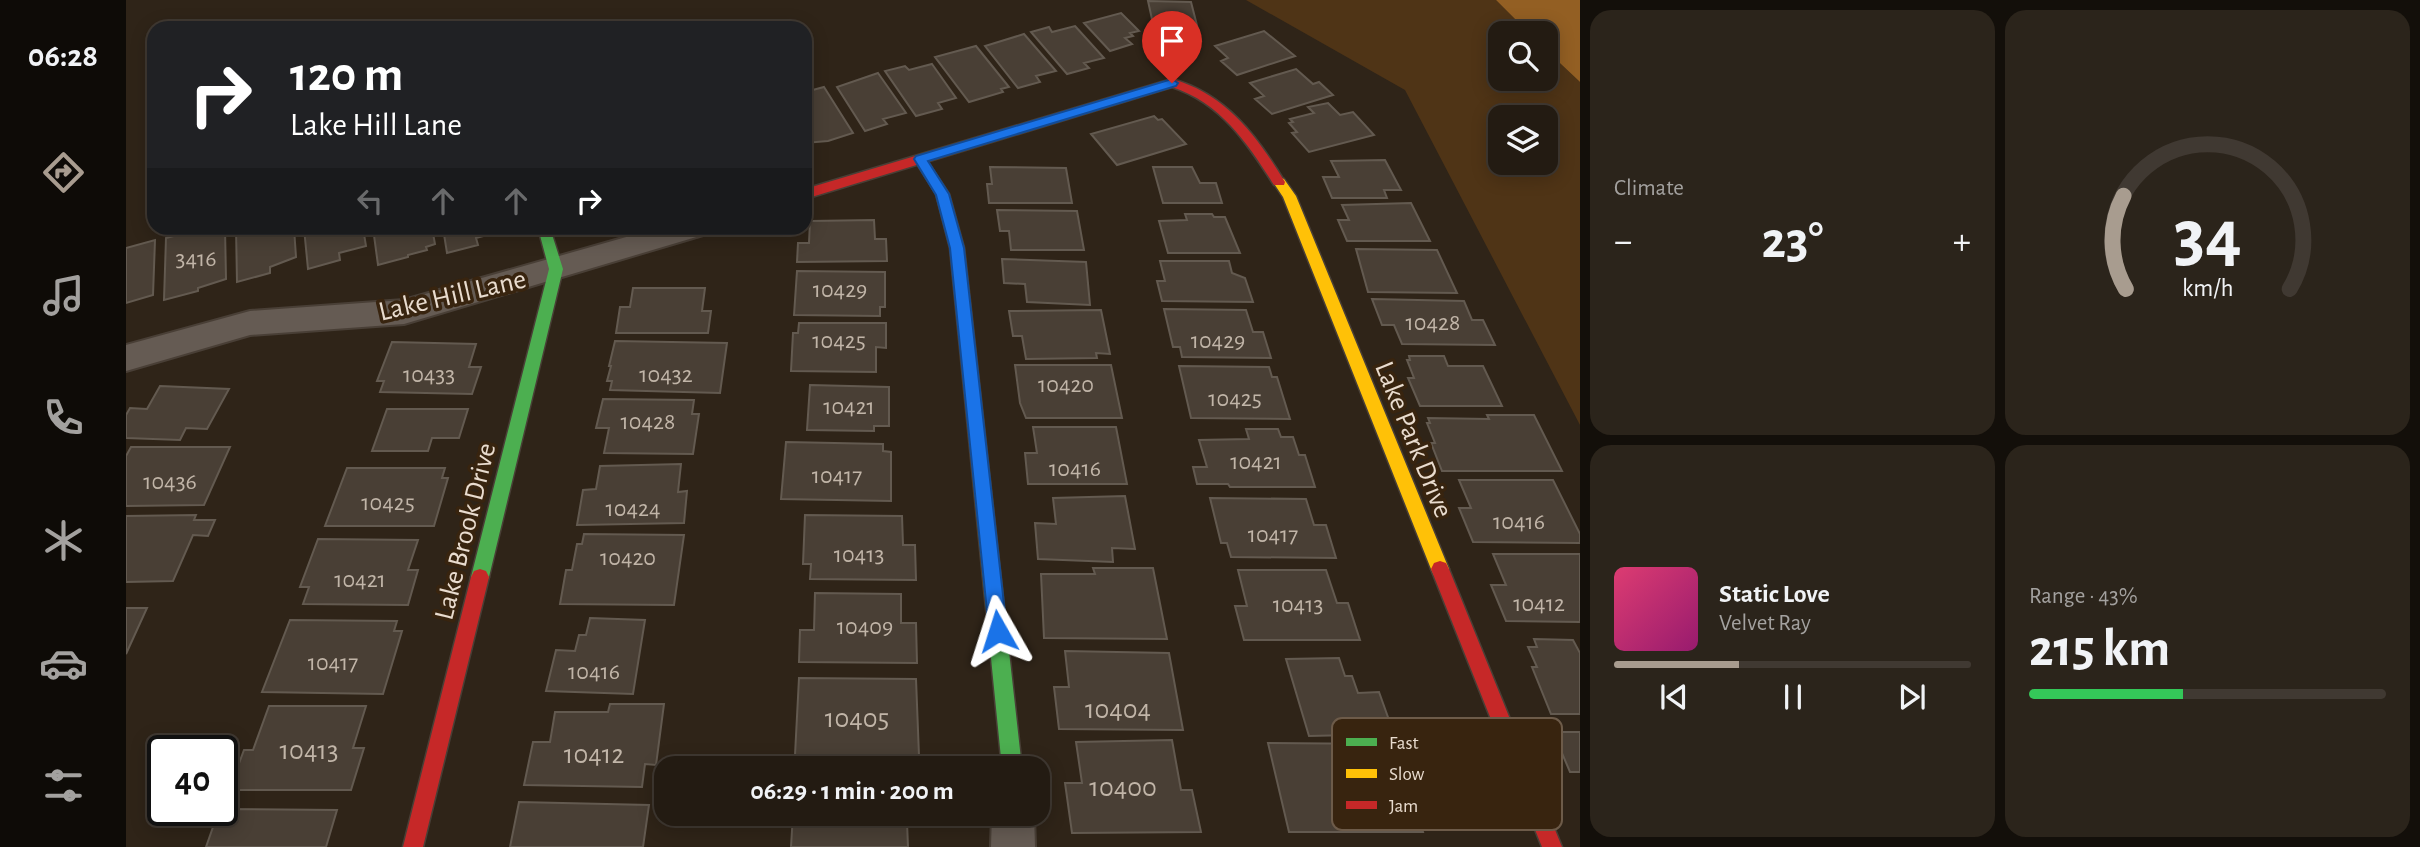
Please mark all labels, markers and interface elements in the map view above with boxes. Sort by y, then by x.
pin [1142,11,1202,83]
map controls [1488,21,1558,175]
button: search [1488,21,1558,91]
icon: arrive [1153,22,1191,60]
text: 06:28 [28,40,98,72]
icon: right [175,49,266,140]
text: 120 m [290,51,403,100]
button: layers [1488,105,1558,175]
text: Lake Hill Lane [290,109,462,141]
icon: directions [39,148,88,197]
text: Climate [1614,177,1684,200]
icon: left [351,182,389,220]
icon: ahead [424,182,462,220]
icon: ahead [497,182,535,220]
icon: right [570,182,608,220]
text: 34 [2174,201,2242,274]
text: 23° [1761,215,1824,267]
text: − [1614,223,1632,261]
text: + [1953,223,1971,261]
house number: 3416 [176,247,216,271]
street label: Lake Hill Lane [376,265,529,327]
icon: music [39,271,88,320]
text: km/h [2182,275,2233,300]
house number: 10429 [813,278,867,302]
house number: 10428 [1406,311,1460,335]
house number: 10425 [812,329,866,353]
house number: 10429 [1191,329,1245,353]
street label: Lake Park Drive [1369,358,1457,522]
house number: 10433 [403,363,455,387]
house number: 10432 [639,363,693,387]
house number: 10420 [1038,373,1094,397]
house number: 10425 [1208,387,1262,411]
icon: phone [39,393,88,442]
house number: 10421 [823,395,875,419]
house number: 10428 [621,410,675,434]
street label: Lake Brook Drive [430,440,501,623]
house number: 10421 [1230,450,1282,474]
house number: 10416 [1049,457,1101,481]
house number: 10417 [812,464,862,488]
house number: 10436 [143,470,197,494]
house number: 10425 [361,491,415,515]
house number: 10424 [606,497,660,521]
house number: 10416 [1493,510,1545,534]
icon: climate [39,516,88,565]
house number: 10417 [1248,523,1298,547]
house number: 10413 [834,543,884,567]
house number: 10420 [600,546,656,570]
house number: 10421 [334,568,386,592]
text: Static Love [1719,581,1830,607]
text: Range · 43% [2029,585,2138,608]
house number: 10412 [1513,592,1565,616]
house number: 10413 [1273,593,1323,617]
position arrow [961,594,1035,668]
text: Velvet Ray [1719,612,1811,635]
house number: 10409 [837,615,893,639]
text: 215 km [2029,623,2170,675]
icon: car [39,639,88,688]
house number: 10417 [308,651,358,675]
house number: 10416 [568,660,620,684]
icon: previous [1655,678,1693,716]
icon: pause [1774,678,1812,716]
icon: next [1893,678,1931,716]
house number: 10404 [1085,696,1151,724]
house number: 10405 [825,705,889,733]
legend [1332,718,1562,830]
text: Fast [1389,734,1419,753]
speed limit sign: 40 [147,735,238,826]
house number: 10413 [279,737,339,765]
house number: 10412 [564,741,624,769]
icon: filters [39,761,88,810]
text: Slow [1389,765,1425,784]
house number: 10400 [1089,774,1157,802]
text: 06:29 · 1 min · 200 m [750,778,954,804]
text: Jam [1389,797,1418,816]

